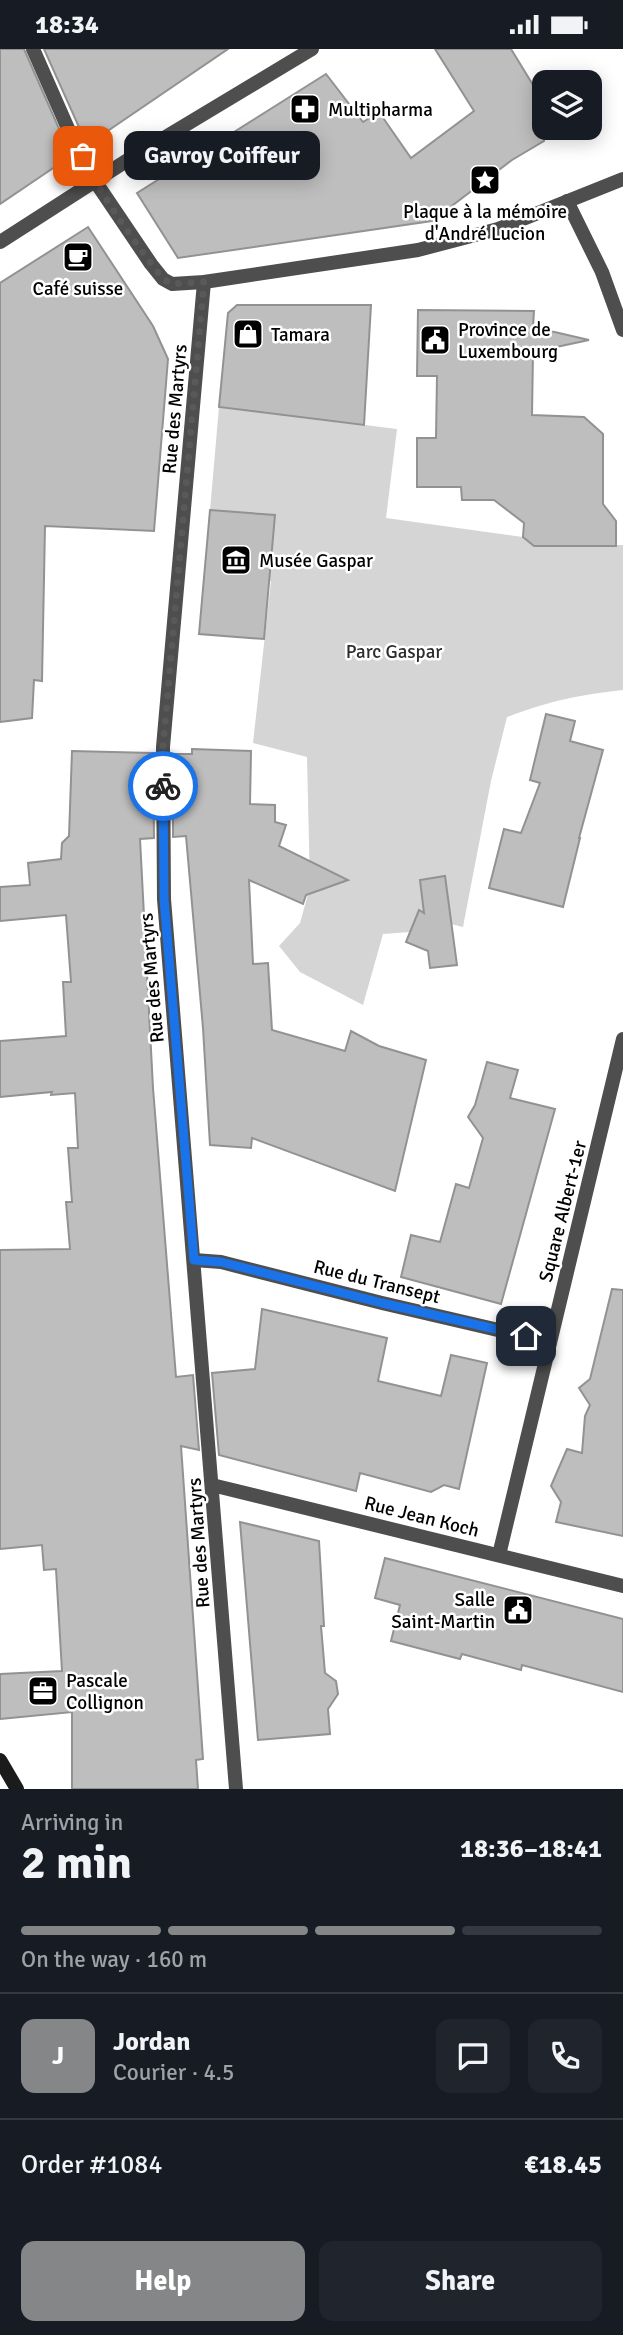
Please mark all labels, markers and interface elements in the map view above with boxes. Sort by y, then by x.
text: 18:34 [35,9,99,41]
map controls [532,70,602,140]
button: layers [532,70,602,140]
pharmacy icon: Multipharma [288,92,322,126]
place label: Multipharma [328,98,433,122]
pin [53,126,113,186]
callout: Gavroy Coiffeur [125,131,321,181]
icon: bag [64,137,102,175]
text: Gavroy Coiffeur [144,141,300,170]
place icon: Plaque à la mémoire d'André Lucion [468,163,502,197]
place label: Plaque à la mémoire d'André Lucion [403,200,567,246]
cafe icon: Café suisse [61,240,95,274]
place label: Café suisse [33,277,123,301]
shop icon: Tamara [231,317,265,351]
place label: Province de Luxembourg [458,318,558,364]
place label: Tamara [271,323,330,347]
public building icon: Province de Luxembourg [418,323,452,357]
street label: Rue des Martyrs [157,343,193,475]
museum icon: Musée Gaspar [219,543,253,577]
place label: Musée Gaspar [259,549,373,573]
park label: Parc Gaspar [346,640,442,664]
courier [128,751,198,821]
icon: bike [144,767,182,805]
street label: Rue des Martyrs [134,912,170,1044]
street label: Square Albert-1er [534,1138,592,1284]
street label: Rue du Transept [311,1255,443,1309]
pin [496,1306,556,1366]
icon: home [507,1317,545,1355]
street label: Rue des Martyrs [182,1477,216,1609]
street label: Rue Jean Koch [362,1491,482,1543]
place label: Salle Saint-Martin [391,1588,495,1634]
public building icon: Salle Saint-Martin [501,1593,535,1627]
place label: Pascale Collignon [66,1669,144,1715]
office icon: Pascale Collignon [26,1674,60,1708]
text: Arriving in [21,1808,123,1837]
text: 18:36–18:41 [460,1833,602,1865]
text: 2 min [21,1835,132,1891]
text: On the way · 160 m [21,1945,207,1974]
button: chat [436,2019,510,2093]
button: phone [528,2019,602,2093]
text: Jordan [113,2026,190,2058]
text: J [52,2040,64,2072]
text: Courier · 4.5 [113,2058,234,2087]
text: Order #1084 [21,2149,162,2181]
text: €18.45 [524,2149,602,2181]
button: Help [21,2241,305,2321]
button: Share [319,2241,602,2321]

